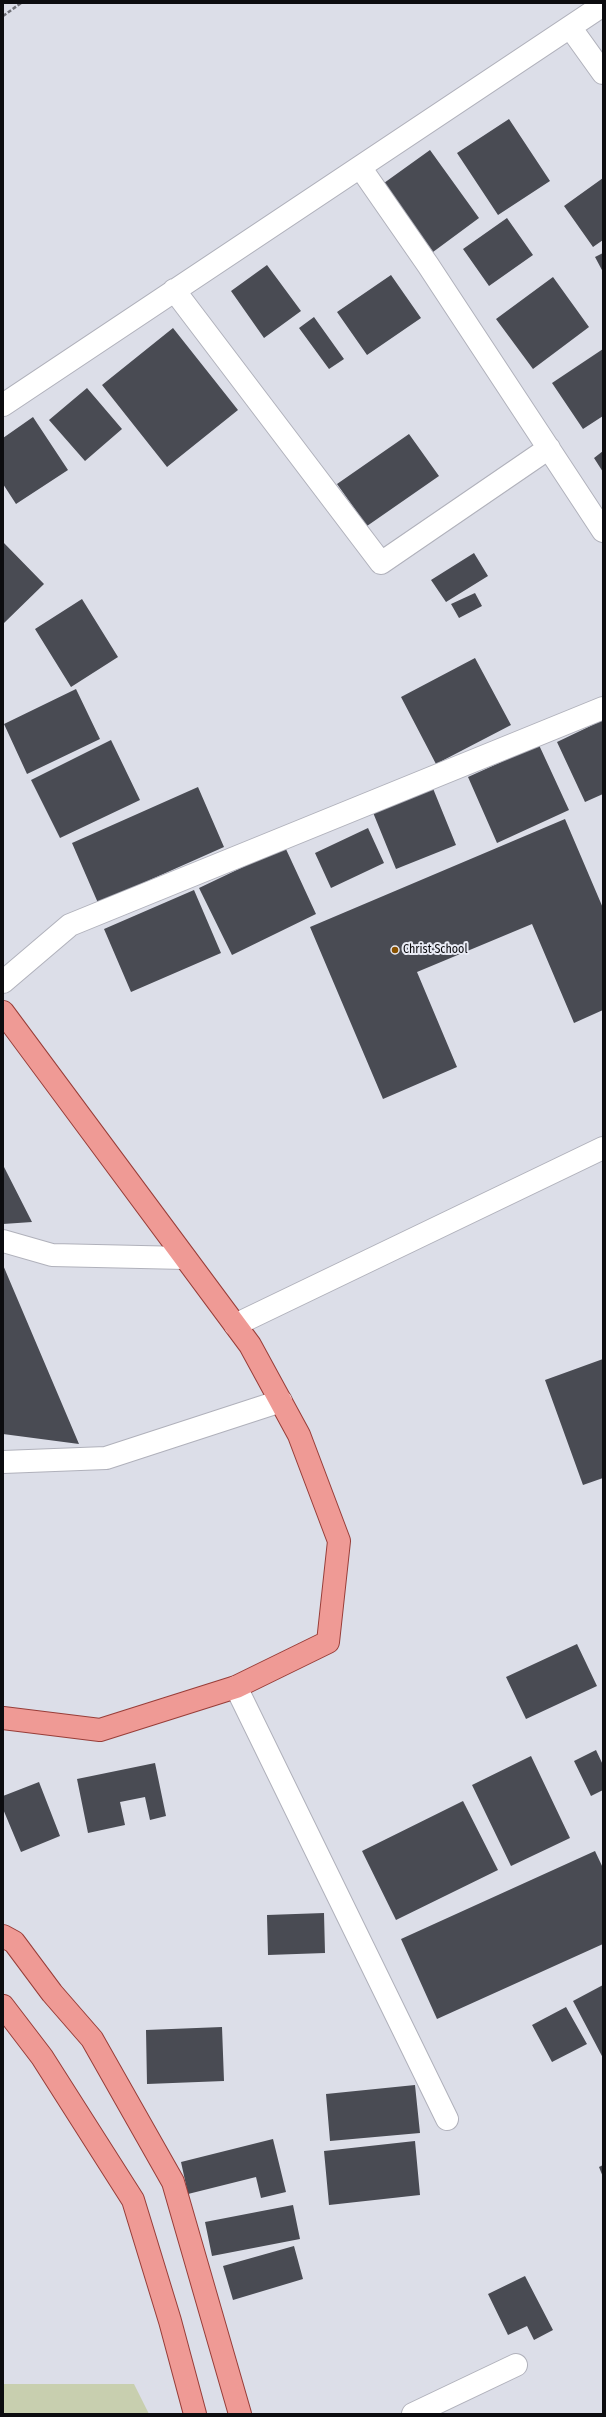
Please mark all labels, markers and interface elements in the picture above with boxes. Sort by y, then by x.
place label: Christ School [403,943,468,957]
marker: Christ School [390,945,400,955]

